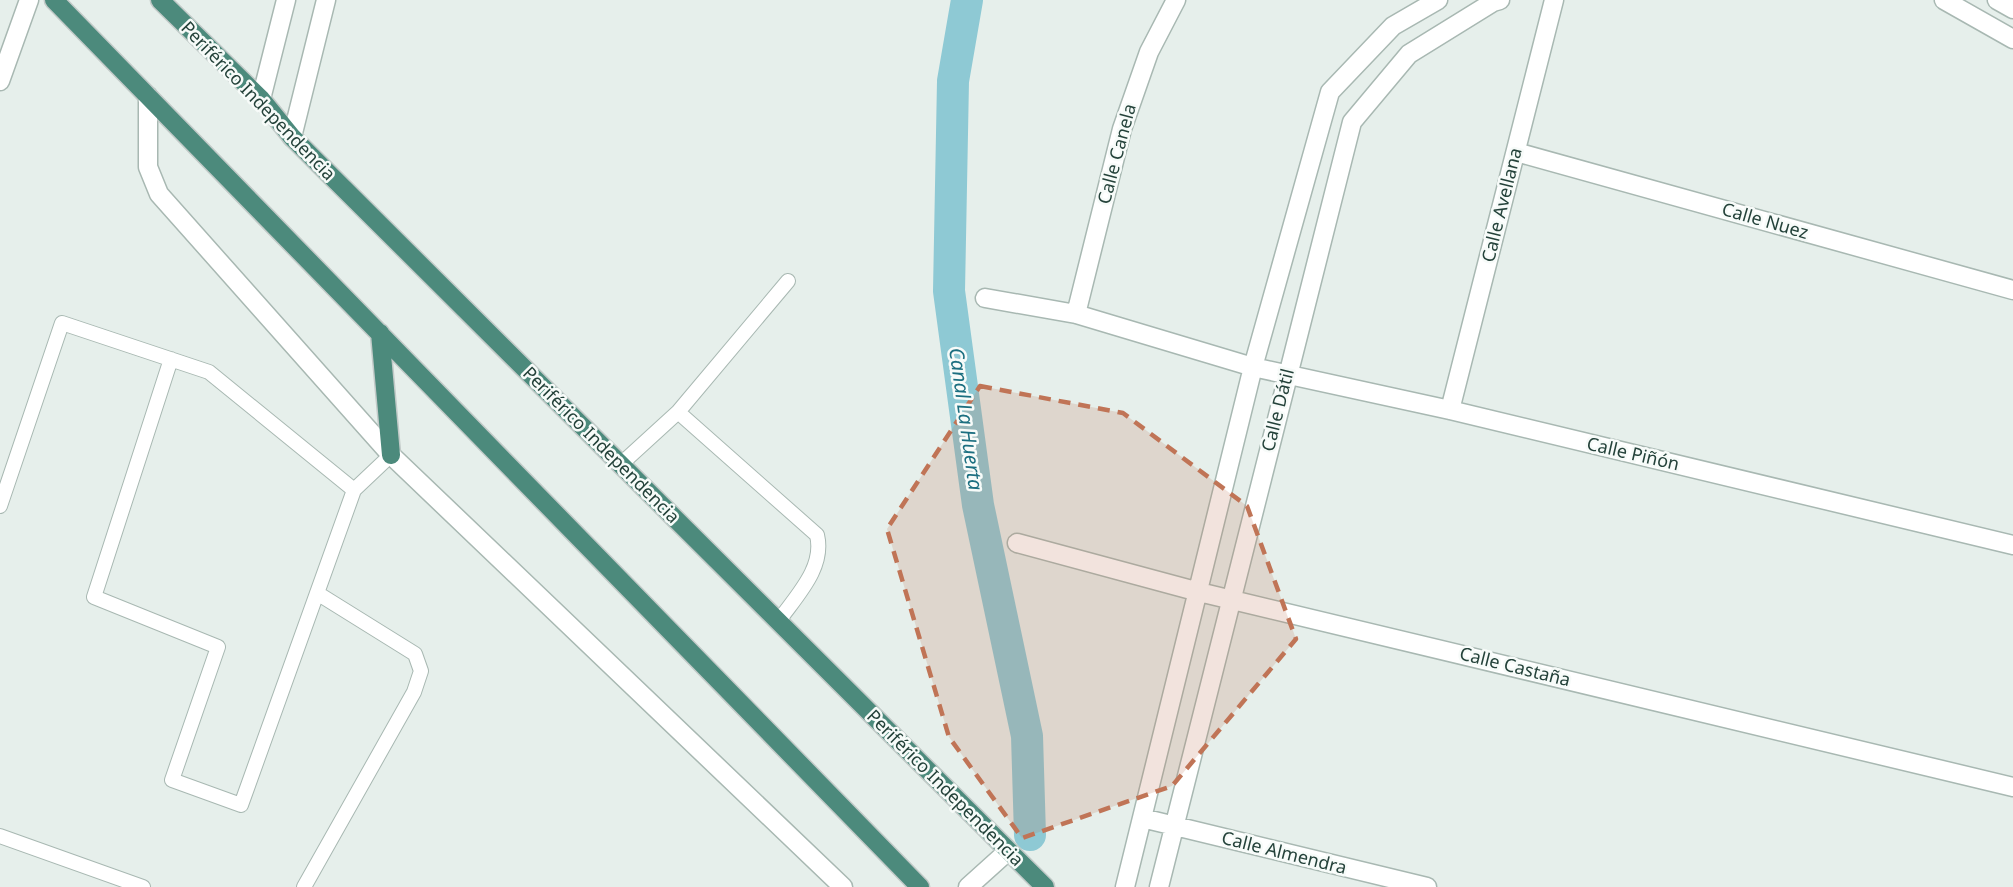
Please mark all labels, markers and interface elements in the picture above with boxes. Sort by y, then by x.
street label: Periférico Independencia [176,16,341,185]
street label: Calle Canela [1091,101,1141,207]
street label: Calle Avellana [1475,145,1527,264]
street label: Calle Nuez [1719,196,1811,244]
water label: Canal La Huerta [943,346,990,492]
street label: Periférico Independencia [518,361,685,528]
street label: Calle Dátil [1255,366,1299,454]
street label: Calle Piñón [1585,431,1682,475]
street label: Calle Castaña [1457,641,1573,691]
street label: Periférico Independencia [862,704,1029,871]
street label: Calle Almendra [1219,825,1349,879]

